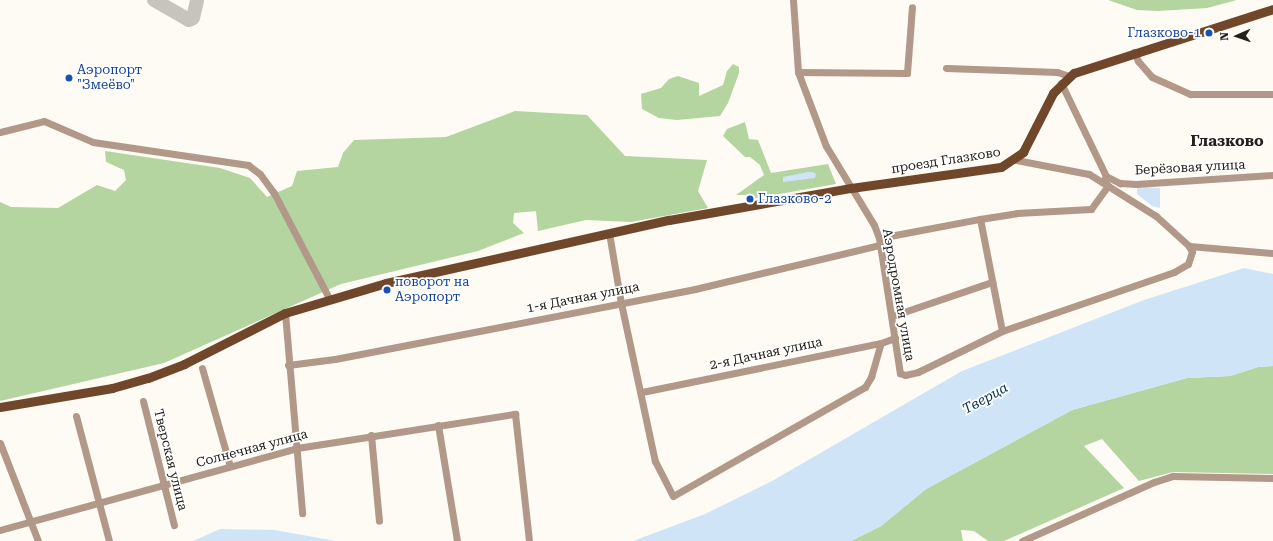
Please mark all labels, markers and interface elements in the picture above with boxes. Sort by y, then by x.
north arrow [1217,16,1257,56]
place label: Глазково-1 [1128,25,1201,41]
marker: Глазково-1 [1204,28,1214,38]
text: N [1218,32,1231,41]
place label: Аэропорт "Змеёво" [77,63,142,94]
marker: Аэропорт "Змеёво" [64,73,74,83]
district label: Глазково [1190,133,1264,151]
street label: проезд Глазково [890,145,1002,177]
street label: Берёзовая улица [1134,157,1246,179]
place label: Глазково-2 [758,191,831,207]
marker: Глазково-2 [745,194,755,204]
street label: Аэродромная улица [879,228,917,362]
place label: поворот на Аэропорт [395,275,469,306]
street label: 1-я Дачная улица [525,279,641,317]
marker: поворот на Аэропорт [382,285,392,295]
street label: 2-я Дачная улица [708,334,824,374]
water label: Тверца [959,379,1011,417]
street label: Тверская улица [150,408,190,512]
street label: Солнечная улица [195,427,309,471]

